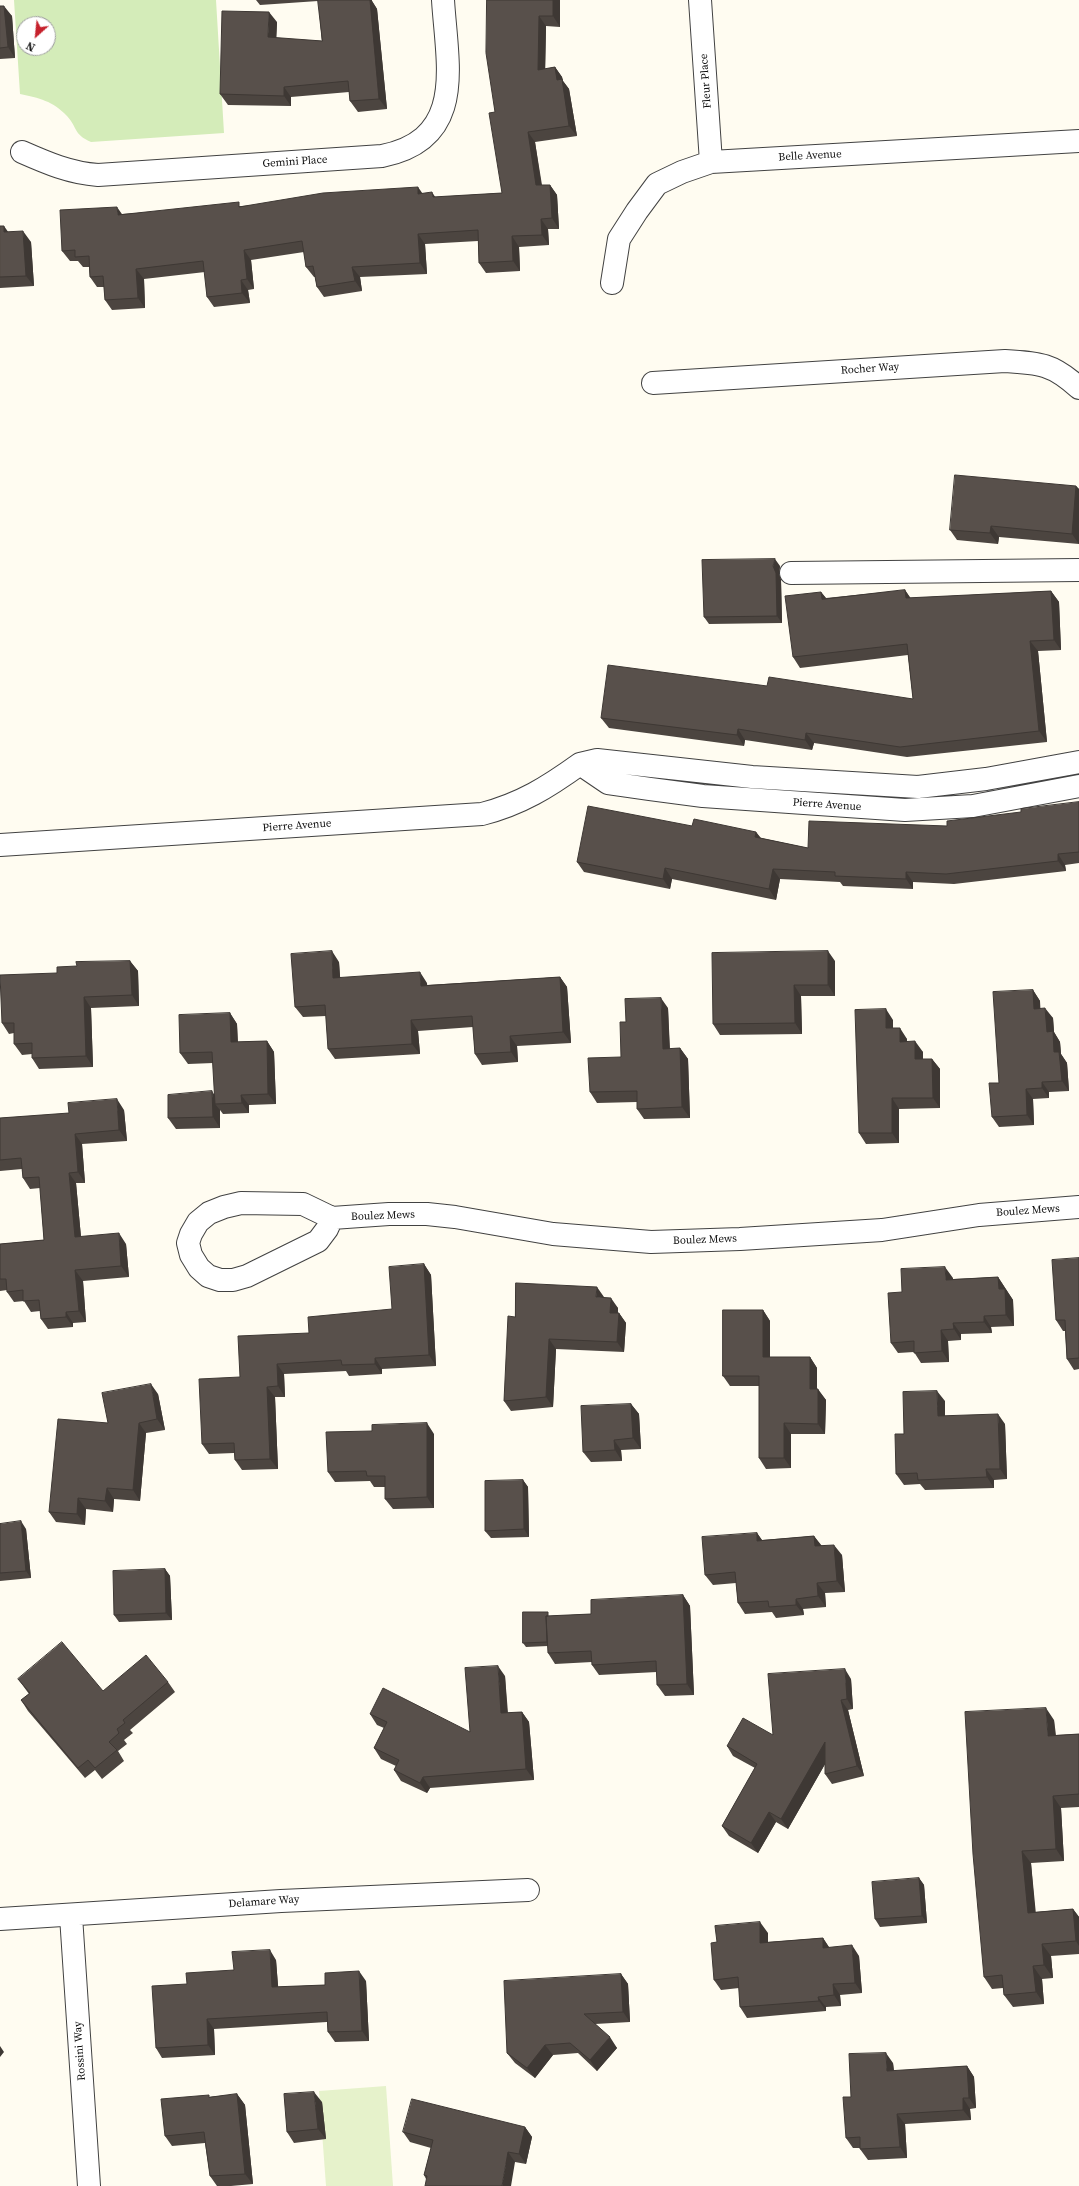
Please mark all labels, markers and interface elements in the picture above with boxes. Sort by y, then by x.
north arrow [16,16,56,56]
text: N [24,38,38,55]
street label: Fleur Place [697,53,715,109]
street label: Belle Avenue [778,148,842,164]
street label: Gemini Place [262,153,328,171]
street label: Rocher Way [840,360,900,378]
street label: Pierre Avenue [792,796,862,814]
street label: Pierre Avenue [262,817,332,835]
street label: Boulez Mews [996,1202,1060,1220]
street label: Boulez Mews [351,1208,415,1224]
street label: Boulez Mews [673,1232,737,1248]
street label: Delamare Way [228,1893,300,1911]
street label: Rossini Way [71,2021,89,2081]

